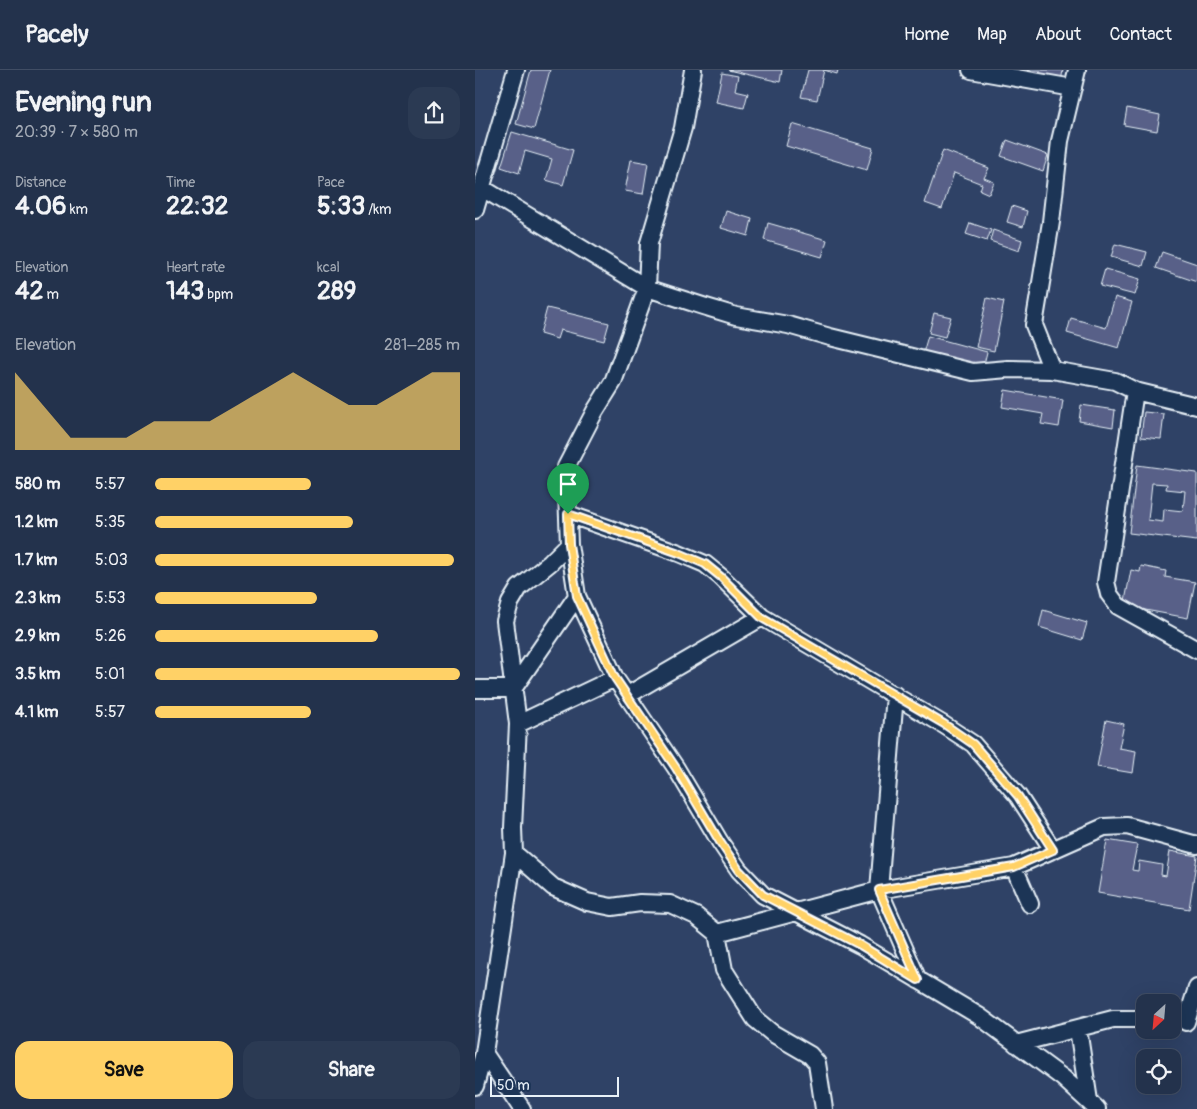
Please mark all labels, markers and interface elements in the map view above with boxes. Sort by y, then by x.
text: Pacely [25,20,88,49]
text: Home [904,23,949,46]
text: Map [977,23,1007,46]
text: About [1035,23,1081,46]
text: Contact [1109,23,1172,46]
text: Evening run [15,85,152,120]
button: share [408,87,460,139]
text: 20:39 · 7 × 580 m [15,122,138,142]
text: Distance [15,174,66,191]
text: Time [166,174,195,191]
text: Pace [317,174,345,191]
text: 4.06 [15,191,67,222]
text: 22:32 [166,191,229,222]
text: 5:33 [317,191,365,222]
text: km [67,201,88,218]
text: /km [365,201,391,218]
text: Elevation [15,259,68,276]
text: Heart rate [166,259,225,276]
text: kcal [317,259,340,276]
text: 42 [15,276,43,307]
text: 143 [166,276,204,307]
text: 289 [317,276,356,307]
text: m [43,286,59,303]
text: bpm [204,286,233,303]
text: Elevation [15,335,76,355]
text: 281–285 m [384,335,460,355]
pin [547,463,589,514]
icon: arrive [554,470,582,498]
text: 580 m [15,474,60,494]
text: 5:57 [95,474,125,494]
text: 1.2 km [15,512,58,532]
text: 5:35 [95,512,126,532]
text: 1.7 km [15,550,58,570]
text: 5:03 [95,550,128,570]
text: 2.3 km [15,588,61,608]
text: 5:53 [95,588,126,608]
text: 2.9 km [15,626,60,646]
text: 5:26 [95,626,126,646]
text: 3.5 km [15,664,60,684]
text: 5:01 [95,664,125,684]
text: 4.1 km [15,702,58,722]
text: 5:57 [95,702,125,722]
north arrow [1136,994,1181,1039]
map controls [1136,994,1181,1094]
button: Save [15,1041,233,1099]
button: Share [243,1041,460,1099]
button: locate [1136,1049,1181,1094]
scale bar [490,1074,619,1097]
text: 50 m [497,1077,530,1094]

